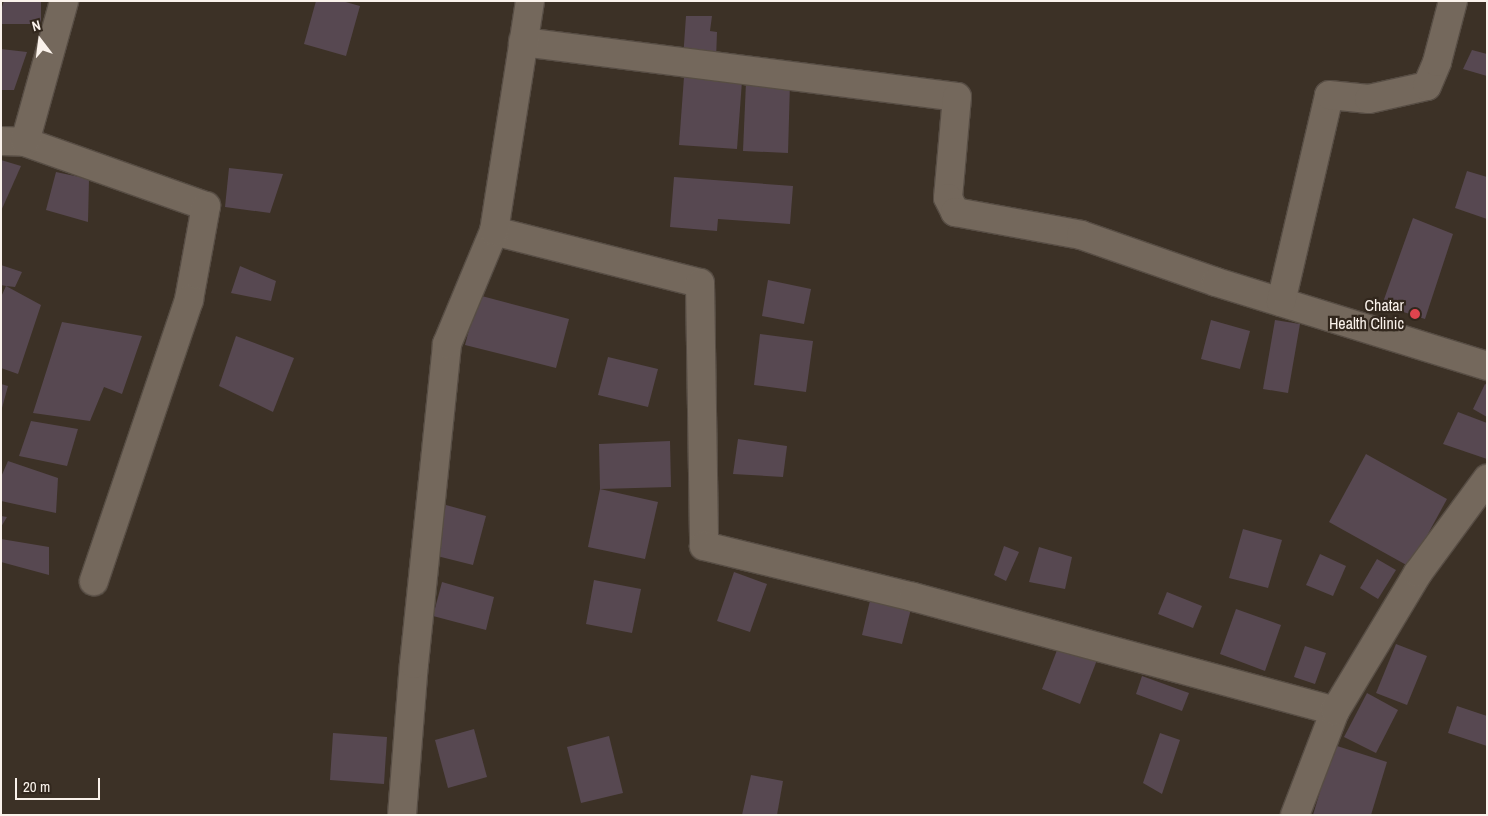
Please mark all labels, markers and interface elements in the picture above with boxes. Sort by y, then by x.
north arrow [15,15,65,65]
text: N [30,16,42,35]
place label: Chatar Health Clinic [1329,295,1404,333]
marker: Chatar Health Clinic [1408,307,1422,321]
scale bar [18,768,102,800]
text: 20 m [23,776,50,797]

